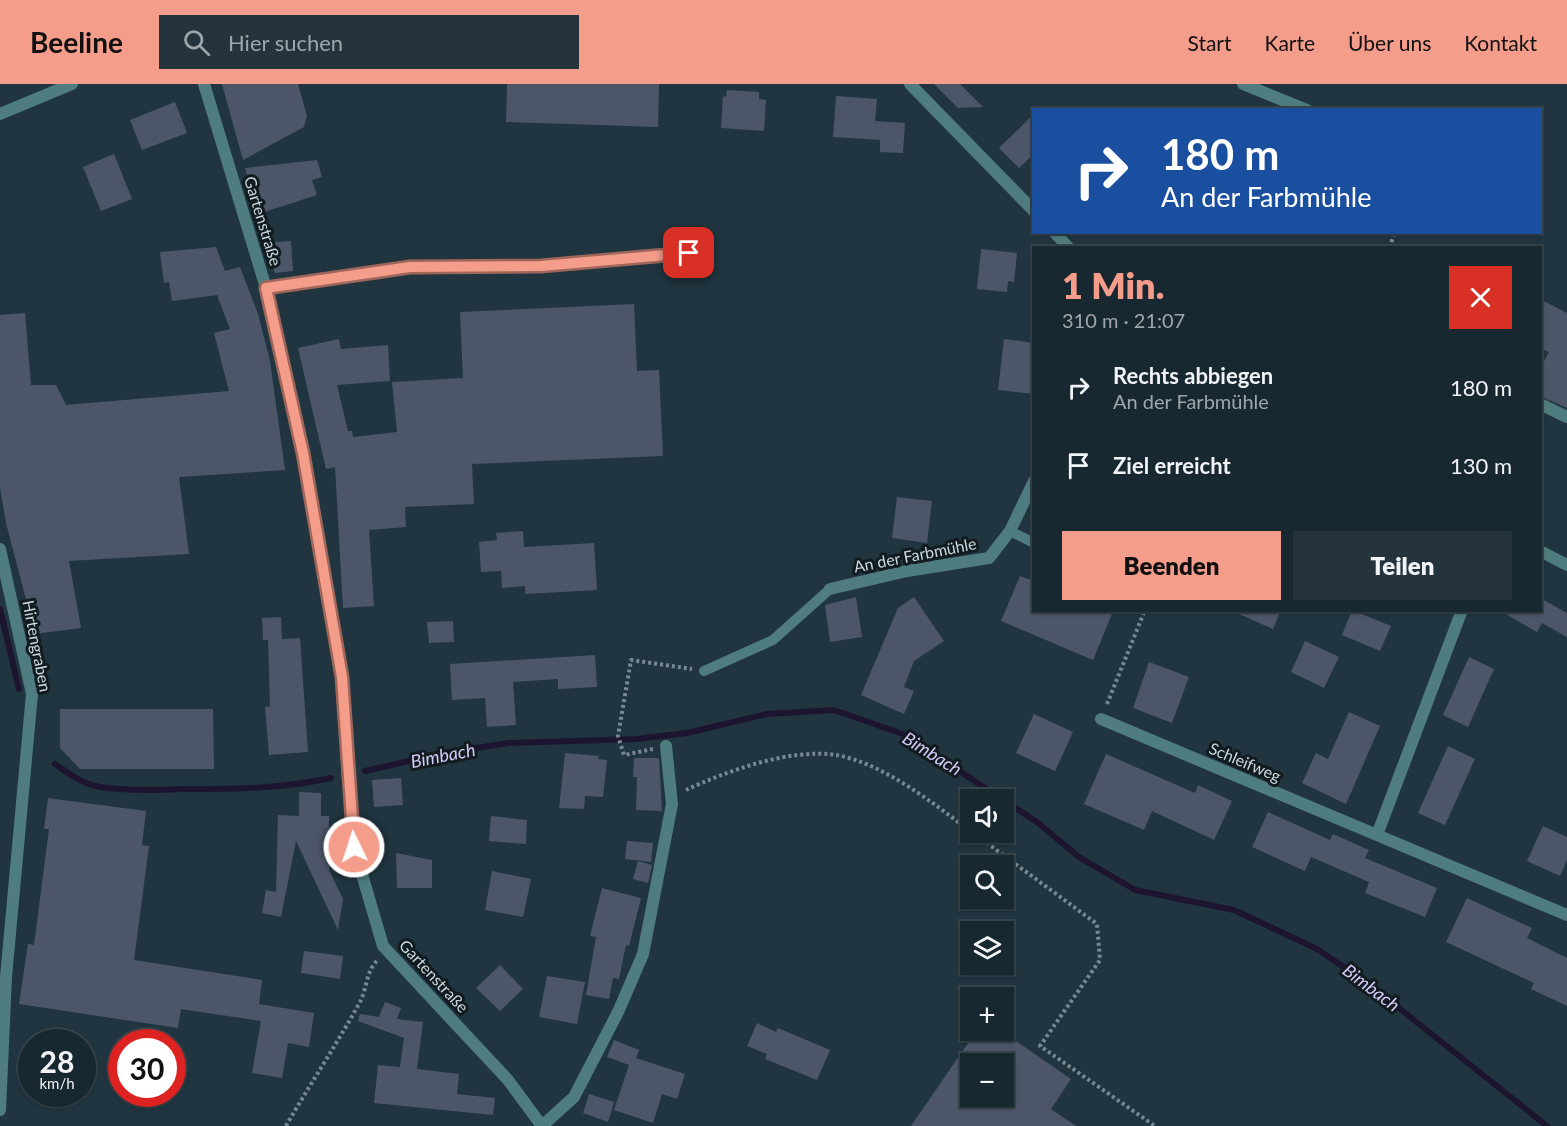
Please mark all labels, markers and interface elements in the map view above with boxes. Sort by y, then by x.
search box [159,15,579,69]
text: Beeline [30,25,123,59]
icon: search [180,26,213,59]
text: Hier suchen [228,29,343,56]
text: Start [1187,30,1232,55]
text: Karte [1265,30,1315,55]
text: Über uns [1348,30,1431,55]
text: Kontakt [1464,30,1537,55]
text: 180 m [1161,129,1279,179]
icon: right [1062,132,1140,210]
street label: Gartenstraße [241,174,286,268]
text: An der Farbmühle [1161,180,1371,213]
pin [663,227,714,278]
icon: arrive [672,236,705,269]
text: 1 Min. [1062,263,1164,307]
button: close [1449,266,1512,329]
text: 310 m · 21:07 [1062,308,1185,332]
text: Rechts abbiegen [1113,362,1273,389]
icon: right [1062,371,1095,404]
text: 180 m [1450,374,1512,401]
text: An der Farbmühle [1113,389,1269,413]
icon: arrive [1062,449,1095,482]
text: Ziel erreicht [1113,452,1231,479]
text: 130 m [1450,452,1512,479]
button: Beenden [1062,531,1281,600]
button: Teilen [1293,531,1512,600]
street label: An der Farbmühle [852,533,978,576]
street label: Hirtengraben [19,598,56,693]
water label: Bimbach [899,726,966,780]
water label: Bimbach [409,738,477,772]
street label: Schleifweg [1206,738,1284,785]
map controls [960,789,1014,1107]
button: sound [960,789,1014,843]
position arrow [322,815,386,879]
button: search [960,855,1014,909]
button: layers [960,921,1014,975]
street label: Gartenstraße [396,935,473,1016]
water label: Bimbach [1339,959,1404,1016]
button: + [960,987,1014,1041]
speed limit sign: 30 [108,1029,186,1107]
text: 28 [40,1043,74,1079]
button: − [960,1053,1014,1107]
text: km/h [39,1074,75,1092]

